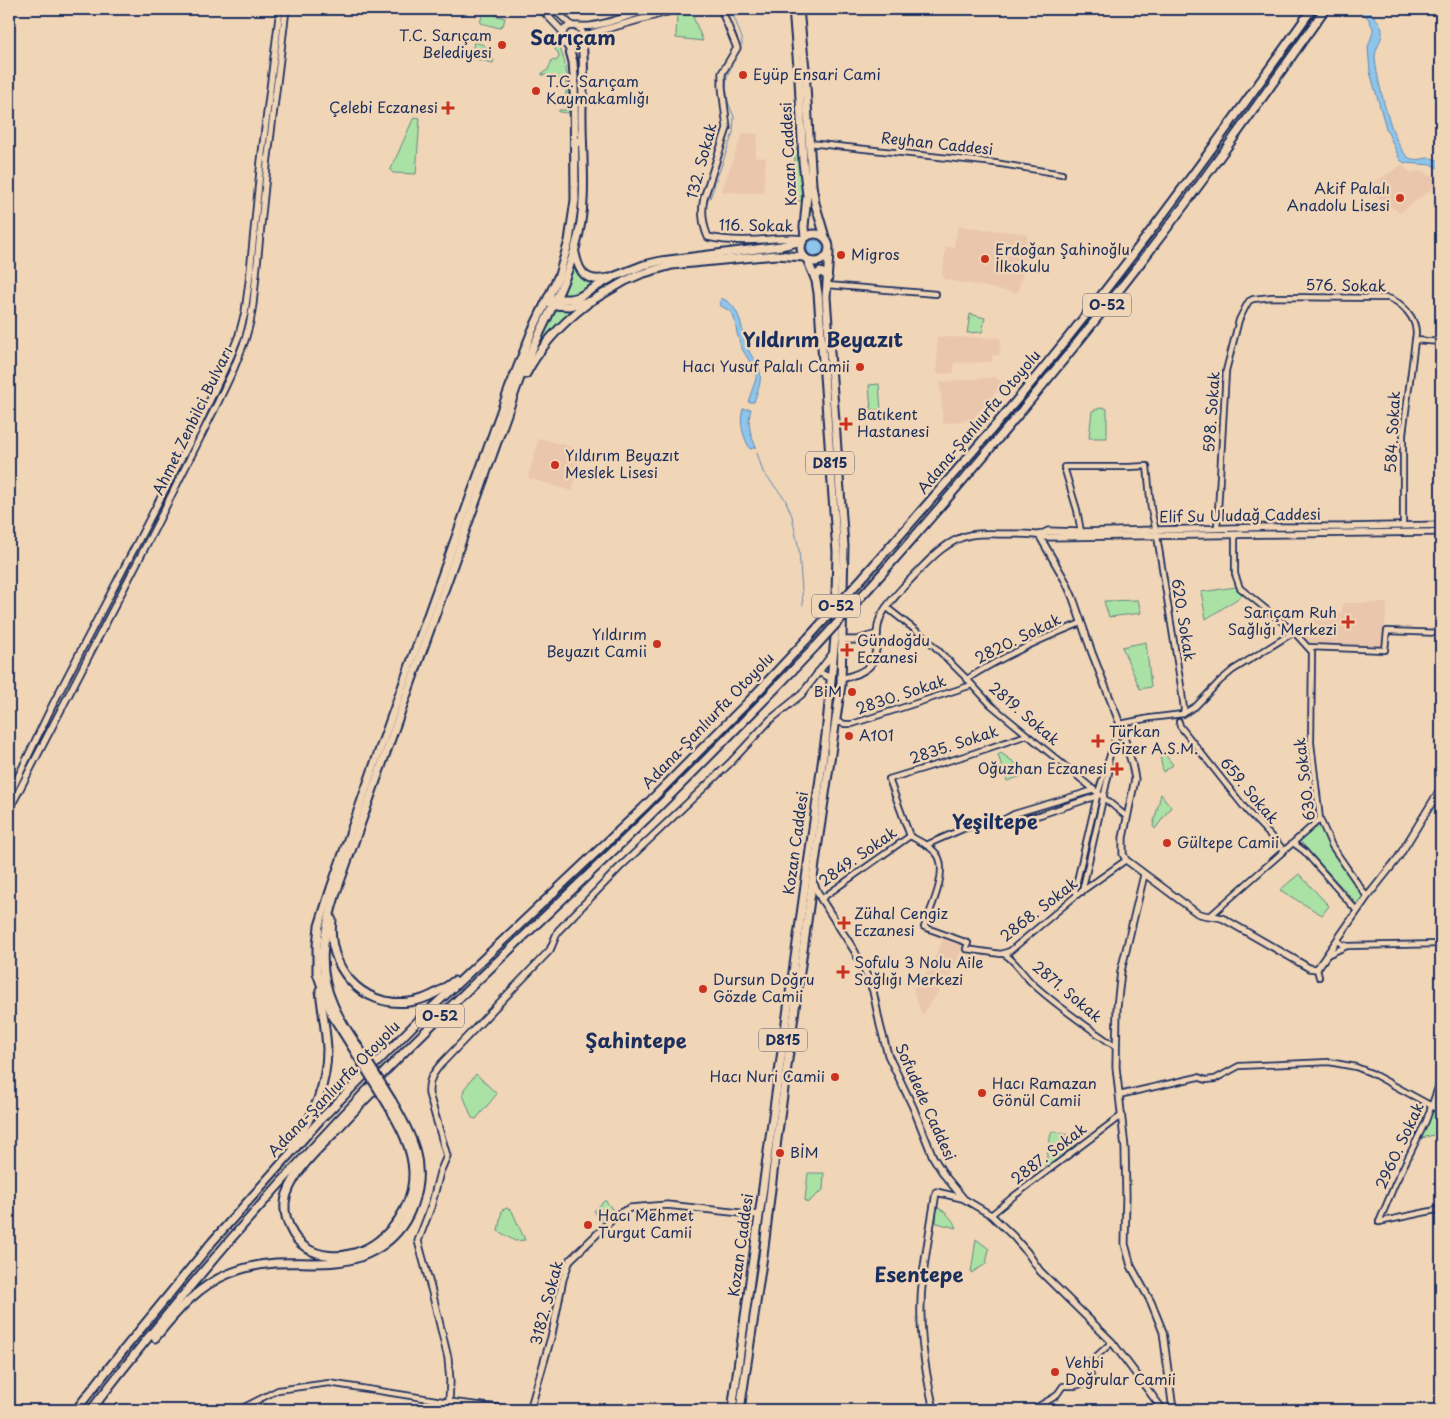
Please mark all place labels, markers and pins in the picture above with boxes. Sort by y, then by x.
place label: T.C. Sarıçam Belediyesi [399,23,492,63]
marker: T.C. Sarıçam Belediyesi [496,39,508,51]
place label: Eyüp Ensari Cami [753,62,881,85]
place label: T.C. Sarıçam Kaymakamlığı [546,69,649,109]
marker: Eyüp Ensari Cami [737,69,749,81]
marker: T.C. Sarıçam Kaymakamlığı [530,85,542,97]
place label: Çelebi Eczanesi [329,95,438,118]
marker: Çelebi Eczanesi [442,102,454,114]
place label: Akif Palalı Anadolu Lisesi [1287,176,1390,216]
marker: Akif Palalı Anadolu Lisesi [1394,192,1406,204]
place label: Erdoğan Şahinoğlu İlkokulu [995,237,1130,277]
place label: Migros [851,242,900,265]
marker: Migros [835,249,847,261]
marker: Erdoğan Şahinoğlu İlkokulu [979,253,991,265]
place label: Hacı Yusuf Palalı Camii [683,354,850,377]
marker: Hacı Yusuf Palalı Camii [854,361,866,373]
place label: Batıkent Hastanesi [857,402,929,442]
marker: Batıkent Hastanesi [839,417,853,431]
place label: Yıldırım Beyazıt Meslek Lisesi [565,443,679,483]
marker: Yıldırım Beyazıt Meslek Lisesi [549,459,561,471]
place label: Sarıçam Ruh Sağlığı Merkezi [1228,600,1337,640]
marker: Sarıçam Ruh Sağlığı Merkezi [1341,615,1355,629]
place label: Yıldırım Beyazıt Camii [546,622,647,662]
place label: Gündoğdu Eczanesi [857,628,930,668]
marker: Yıldırım Beyazıt Camii [651,638,663,650]
marker: Gündoğdu Eczanesi [841,644,853,656]
place label: BiM [814,679,842,702]
marker: BiM [846,686,858,698]
place label: Türkan Gizer A.S.M. [1109,719,1198,759]
place label: A101 [859,723,894,746]
marker: A101 [843,730,855,742]
marker: Türkan Gizer A.S.M. [1091,734,1105,748]
place label: Oğuzhan Eczanesi [978,756,1107,779]
marker: Oğuzhan Eczanesi [1111,763,1123,775]
place label: Gültepe Camii [1177,830,1279,853]
marker: Gültepe Camii [1161,837,1173,849]
place label: Zühal Cengiz Eczanesi [854,901,948,941]
marker: Zühal Cengiz Eczanesi [838,917,850,929]
place label: Sofulu 3 Nolu Aile Sağlığı Merkezi [854,950,984,990]
marker: Sofulu 3 Nolu Aile Sağlığı Merkezi [836,965,850,979]
place label: Dursun Doğru Gözde Camii [713,967,815,1007]
marker: Dursun Doğru Gözde Camii [697,983,709,995]
place label: Hacı Nuri Camii [710,1064,825,1087]
marker: Hacı Nuri Camii [829,1071,841,1083]
place label: Hacı Ramazan Gönül Camii [992,1071,1097,1111]
marker: Hacı Ramazan Gönül Camii [976,1087,988,1099]
place label: BİM [790,1140,819,1163]
marker: BİM [774,1147,786,1159]
place label: Hacı Mehmet Turgut Camii [598,1203,694,1243]
marker: Hacı Mehmet Turgut Camii [582,1219,594,1231]
place label: Vehbi Doğrular Camii [1065,1350,1176,1390]
marker: Vehbi Doğrular Camii [1049,1366,1061,1378]

